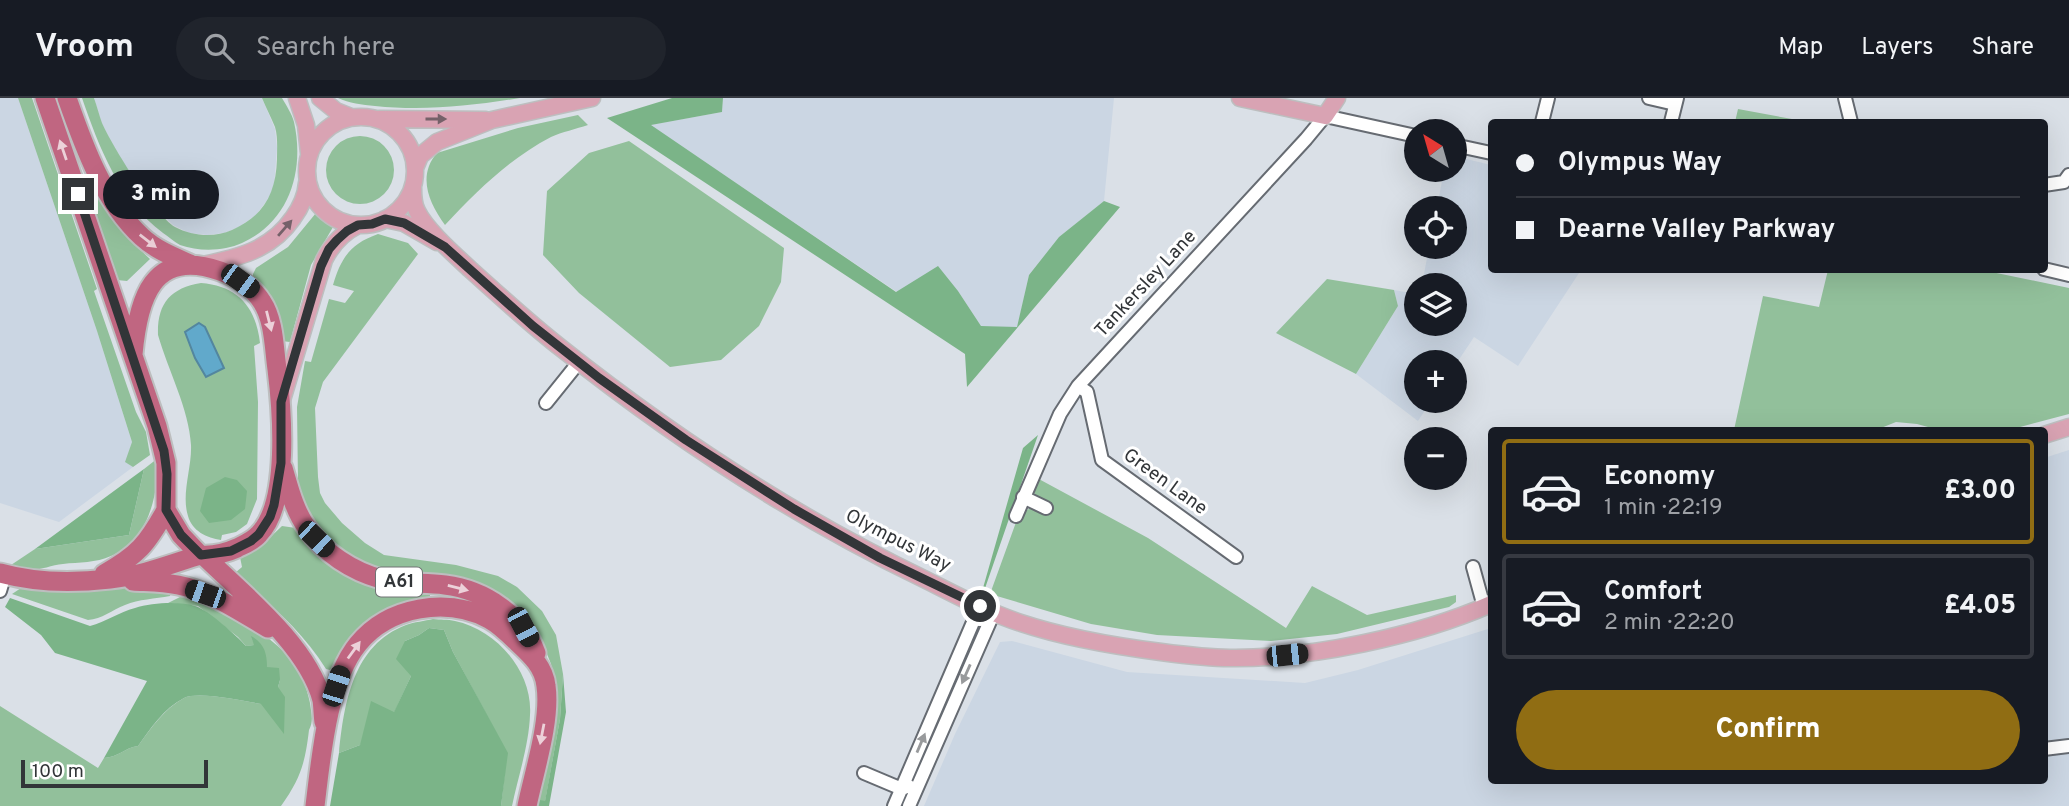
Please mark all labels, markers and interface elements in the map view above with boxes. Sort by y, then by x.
search box [176,17,666,80]
text: Vroom [35,27,134,69]
icon: search [200,29,238,67]
text: Search here [256,32,395,65]
text: Map [1778,33,1823,63]
text: Layers [1861,33,1933,63]
text: Share [1971,33,2034,63]
one-way arrow [425,113,447,125]
north arrow [1404,119,1466,182]
map controls [1404,119,1467,490]
one-way arrow [57,140,68,161]
text: Olympus Way [1558,147,1722,180]
callout: 3 min [102,170,218,218]
route end [62,178,94,210]
text: 3 min [131,180,191,209]
button: locate [1404,196,1467,259]
text: Dearne Valley Parkway [1558,214,1835,247]
one-way arrow [277,219,293,237]
street label: Tankersley Lane [1090,225,1202,343]
one-way arrow [139,233,157,247]
car [217,260,264,302]
button: layers [1404,273,1467,336]
one-way arrow [264,310,275,332]
button: + [1404,350,1467,413]
button: − [1404,427,1467,490]
street label: Green Lane [1118,443,1212,521]
icon: car [1520,460,1583,523]
text: Economy [1604,461,1715,494]
text: £3.00 [1944,475,2016,508]
text: 1 min · 22:19 [1604,494,1723,523]
street label: Olympus Way [841,504,955,578]
car [294,517,339,561]
road number: A61 [376,568,422,596]
icon: car [1520,575,1583,638]
text: Comfort [1604,576,1702,609]
car [182,577,229,611]
one-way arrow [447,583,469,594]
route start [964,590,996,622]
text: £4.05 [1944,590,2016,623]
car [504,604,543,650]
text: 2 min · 22:20 [1604,609,1735,638]
one-way arrow [347,641,361,659]
car [1266,642,1309,668]
car [320,663,353,709]
one-way arrow [960,664,972,684]
button: Confirm [1516,690,2020,770]
one-way arrow [537,723,548,745]
one-way arrow [916,733,927,754]
scale bar [21,757,208,789]
text: 100 m [32,760,84,784]

